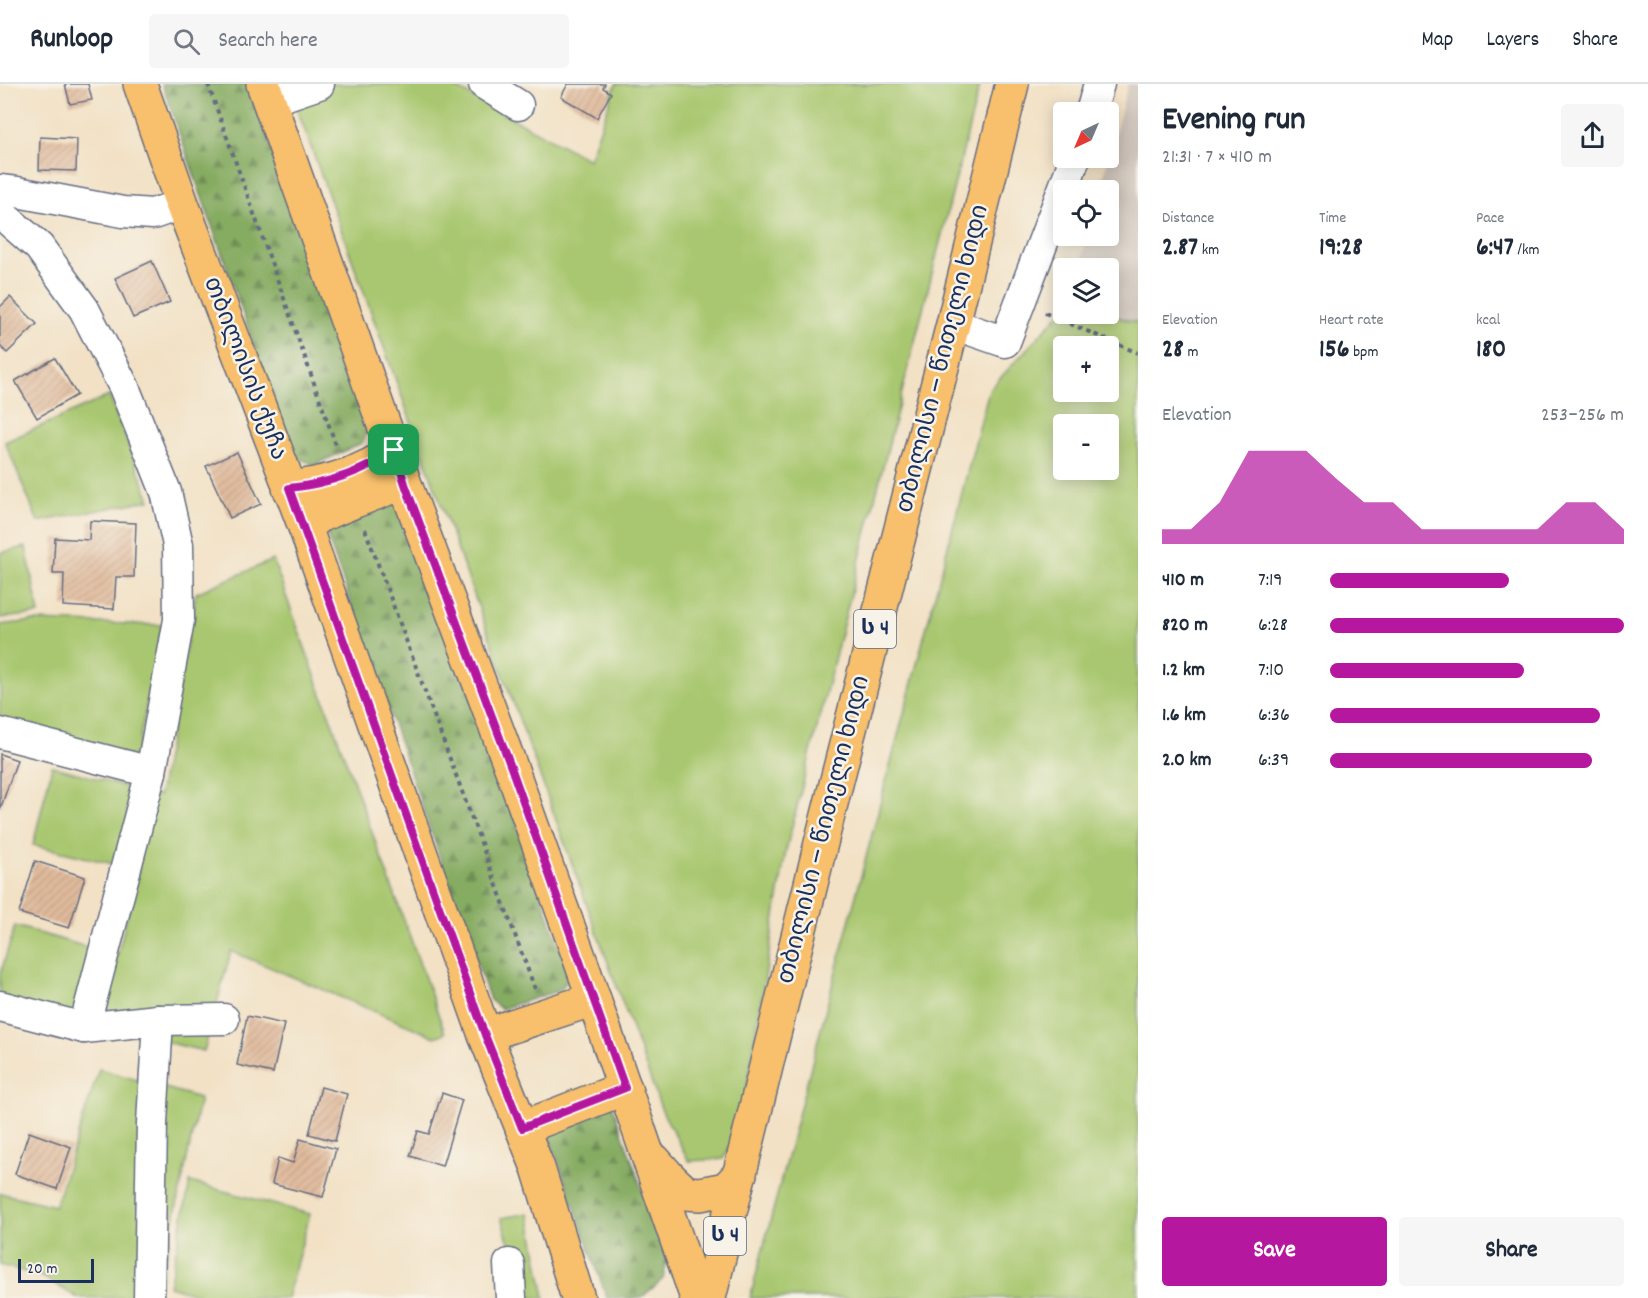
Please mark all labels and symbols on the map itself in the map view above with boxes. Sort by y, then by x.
north arrow [1053,102,1119,168]
street label: თბილისი — წითელი ხიდი [889,201,999,517]
street label: თბილისის ქუჩა [193,272,295,466]
pin [368,424,419,475]
road number: ს 4 [854,610,896,648]
street label: თბილისი — წითელი ხიდი [770,672,880,988]
road number: ს 4 [704,1217,746,1255]
scale bar [18,1256,94,1284]

